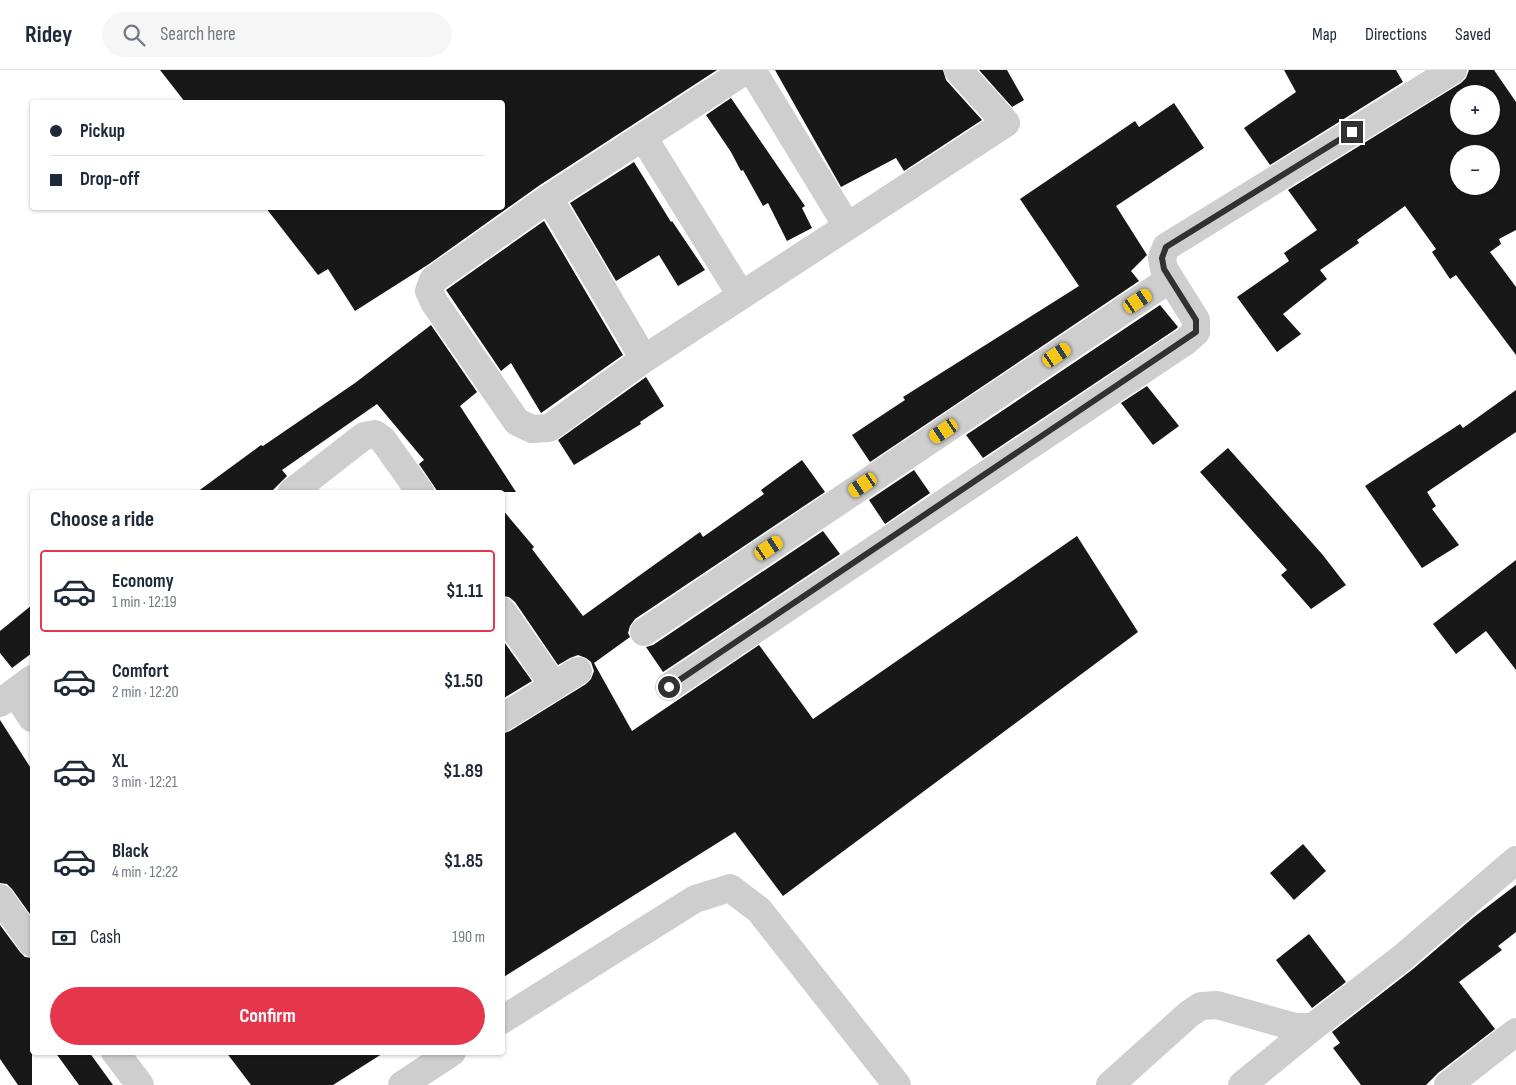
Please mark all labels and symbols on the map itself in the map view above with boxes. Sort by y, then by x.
route end [1341,121,1363,143]
car [1121,286,1154,316]
car [1040,340,1073,370]
car [927,416,960,446]
car [846,470,879,500]
car [752,533,785,563]
route start [658,676,680,698]

